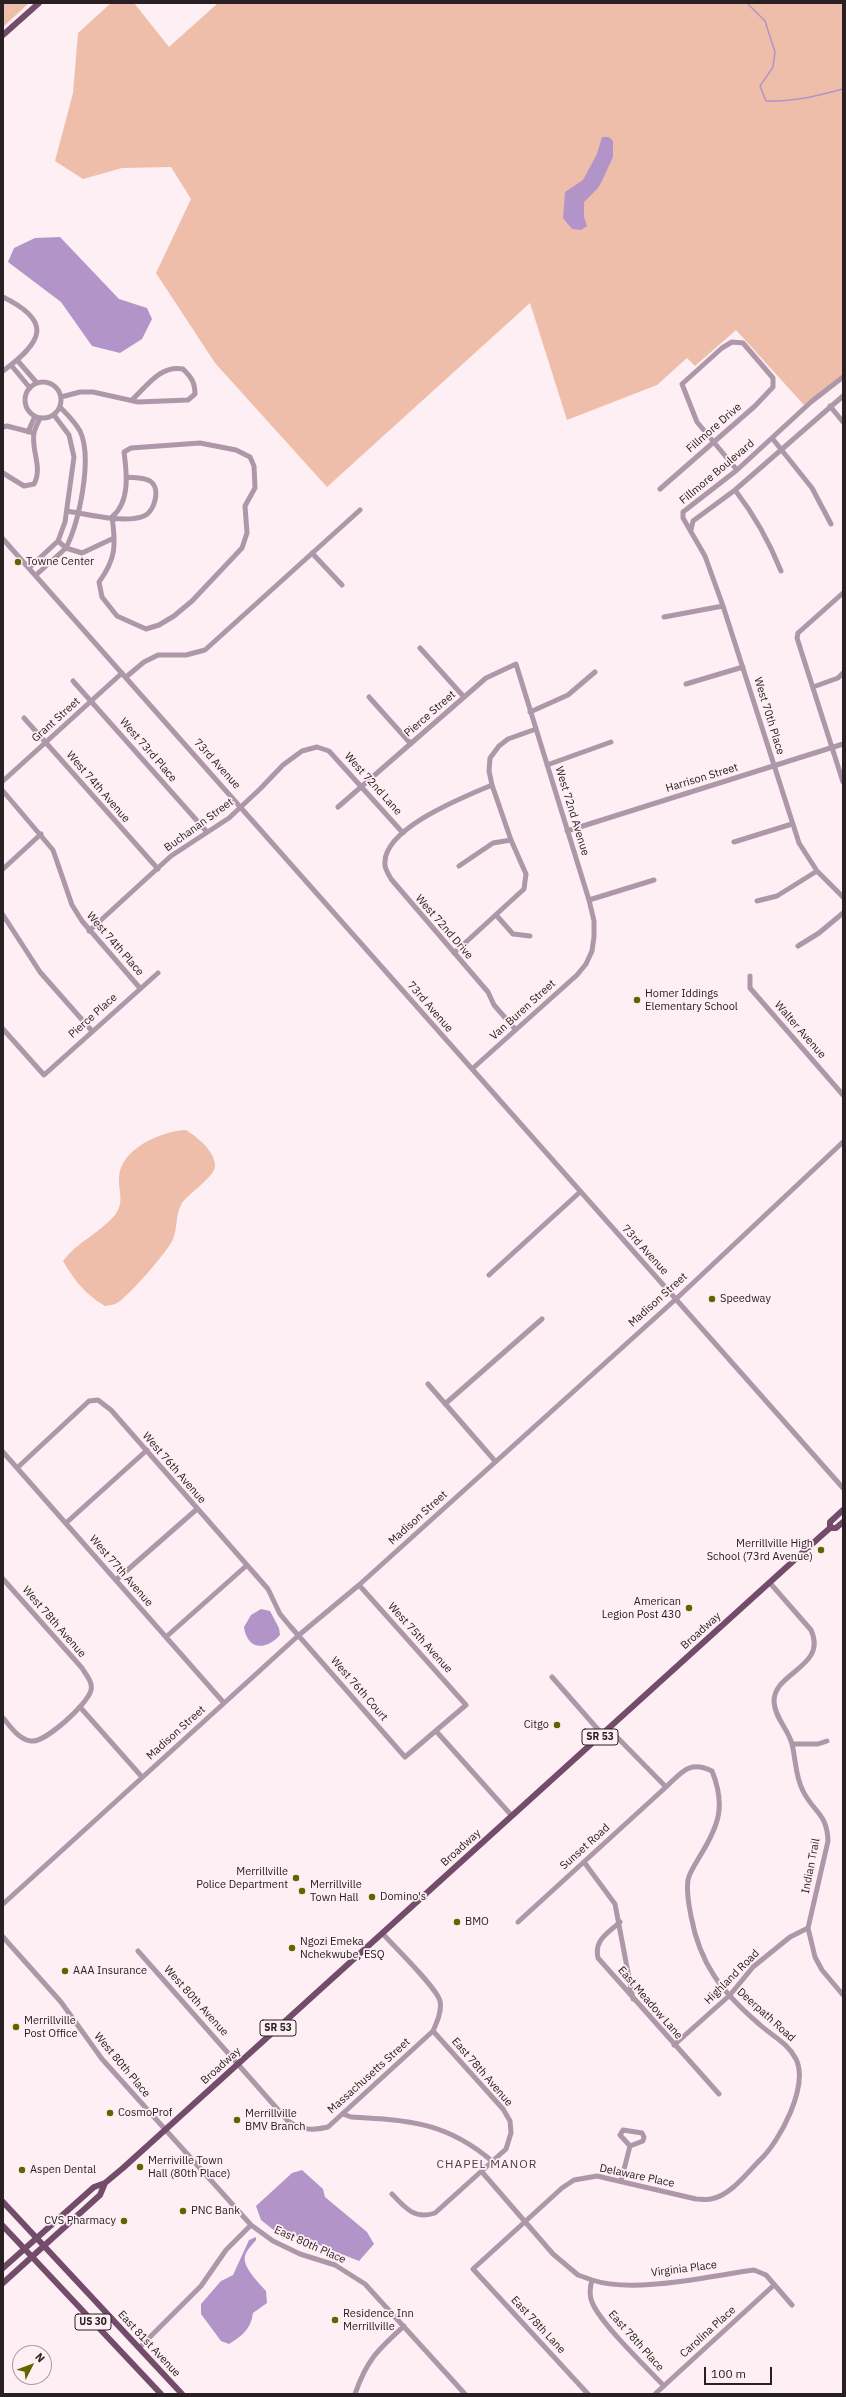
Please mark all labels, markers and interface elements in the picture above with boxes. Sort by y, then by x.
street label: Fillmore Drive [684,400,744,456]
street label: Fillmore Boulevard [677,437,757,507]
place label: Towne Center [26,555,94,569]
marker: Towne Center [13,557,23,567]
street label: West 70th Place [751,676,787,756]
street label: Pierce Street [402,688,458,740]
street label: Grant Street [29,695,83,745]
street label: West 73rd Place [117,715,179,785]
street label: 73rd Avenue [191,736,243,792]
street label: West 74th Avenue [63,749,133,825]
street label: West 72nd Lane [341,750,405,818]
street label: Harrison Street [664,761,740,795]
street label: West 72nd Avenue [552,765,592,857]
street label: Buchanan Street [162,795,236,855]
street label: West 72nd Drive [412,892,476,962]
street label: West 74th Place [84,909,146,979]
street label: Van Buren Street [488,977,558,1043]
street label: 73rd Avenue [404,979,456,1035]
place label: Homer Iddings Elementary School [645,987,738,1013]
street label: Pierce Place [66,991,120,1041]
marker: Homer Iddings Elementary School [632,995,642,1005]
street label: Walter Avenue [771,999,829,1061]
street label: 73rd Avenue [619,1222,671,1278]
street label: Madison Street [626,1270,690,1330]
place label: Speedway [720,1292,771,1306]
marker: Speedway [707,1294,717,1304]
street label: West 76th Avenue [139,1430,209,1506]
street label: Madison Street [386,1488,450,1548]
street label: West 77th Avenue [86,1533,156,1609]
place label: Merrillville High School (73rd Avenue) [707,1537,813,1563]
marker: Merrillville High School (73rd Avenue) [816,1545,826,1555]
street label: West 78th Avenue [19,1584,89,1660]
place label: American Legion Post 430 [602,1595,681,1621]
street label: West 75th Avenue [385,1600,455,1676]
marker: American Legion Post 430 [684,1603,694,1613]
street label: Broadway [678,1610,724,1652]
street label: West 76th Court [328,1654,390,1724]
street label: Madison Street [144,1703,208,1763]
place label: Citgo [524,1718,549,1732]
marker: Citgo [552,1720,562,1730]
road number: SR 53 [582,1729,618,1745]
street label: Sunset Road [558,1821,612,1873]
street label: Broadway [438,1827,484,1869]
street label: Indian Trail [799,1837,823,1895]
place label: Merrillville Police Department [196,1865,288,1891]
marker: Merrillville Police Department [291,1873,301,1883]
place label: Merrillville Town Hall [310,1878,362,1904]
marker: Merrillville Town Hall [297,1886,307,1896]
place label: Domino's [380,1890,426,1904]
marker: Domino's [367,1892,377,1902]
place label: BMO [465,1915,489,1929]
marker: BMO [452,1917,462,1927]
place label: Ngozi Emeka Nchekwube, ESQ [300,1935,384,1961]
marker: Ngozi Emeka Nchekwube, ESQ [287,1943,297,1953]
street label: Highland Road [702,1947,762,2007]
street label: West 80th Avenue [161,1963,231,2039]
place label: AAA Insurance [73,1964,147,1978]
street label: East Meadow Lane [615,1964,685,2042]
marker: AAA Insurance [60,1966,70,1976]
street label: Deerpath Road [734,1985,798,2045]
place label: Merrillville Post Office [24,2014,77,2040]
road number: SR 53 [260,2020,296,2036]
marker: Merrillville Post Office [11,2022,21,2032]
street label: West 80th Place [91,2030,153,2100]
street label: Massachusetts Street [325,2035,413,2117]
street label: East 78th Avenue [449,2035,515,2109]
street label: Broadway [198,2045,244,2087]
place label: CosmoProf [118,2106,172,2120]
place label: Merrillville BMV Branch [245,2107,305,2133]
marker: CosmoProf [105,2108,115,2118]
marker: Merrillville BMV Branch [232,2115,242,2125]
place label: Merriville Town Hall (80th Place) [148,2154,230,2180]
district label: CHAPEL MANOR [437,2158,537,2172]
marker: Merriville Town Hall (80th Place) [135,2162,145,2172]
street label: Delaware Place [598,2162,676,2190]
place label: Aspen Dental [30,2163,96,2177]
marker: Aspen Dental [17,2165,27,2175]
place label: PNC Bank [191,2204,240,2218]
marker: PNC Bank [178,2206,188,2216]
place label: CVS Pharmacy [44,2214,116,2228]
marker: CVS Pharmacy [119,2216,129,2226]
street label: East 80th Place [272,2223,348,2267]
street label: Virginia Place [650,2258,718,2280]
street label: East 78th Lane [508,2294,568,2356]
street label: Carolina Place [677,2304,739,2360]
place label: Residence Inn Merrillville [343,2307,414,2333]
street label: East 81st Avenue [115,2308,183,2380]
street label: East 78th Place [605,2308,667,2374]
road number: US 30 [75,2314,111,2330]
marker: Residence Inn Merrillville [330,2315,340,2325]
north arrow [12,2345,52,2385]
text: N [32,2350,48,2365]
scale bar [706,2359,774,2385]
text: 100 m [711,2366,746,2381]

